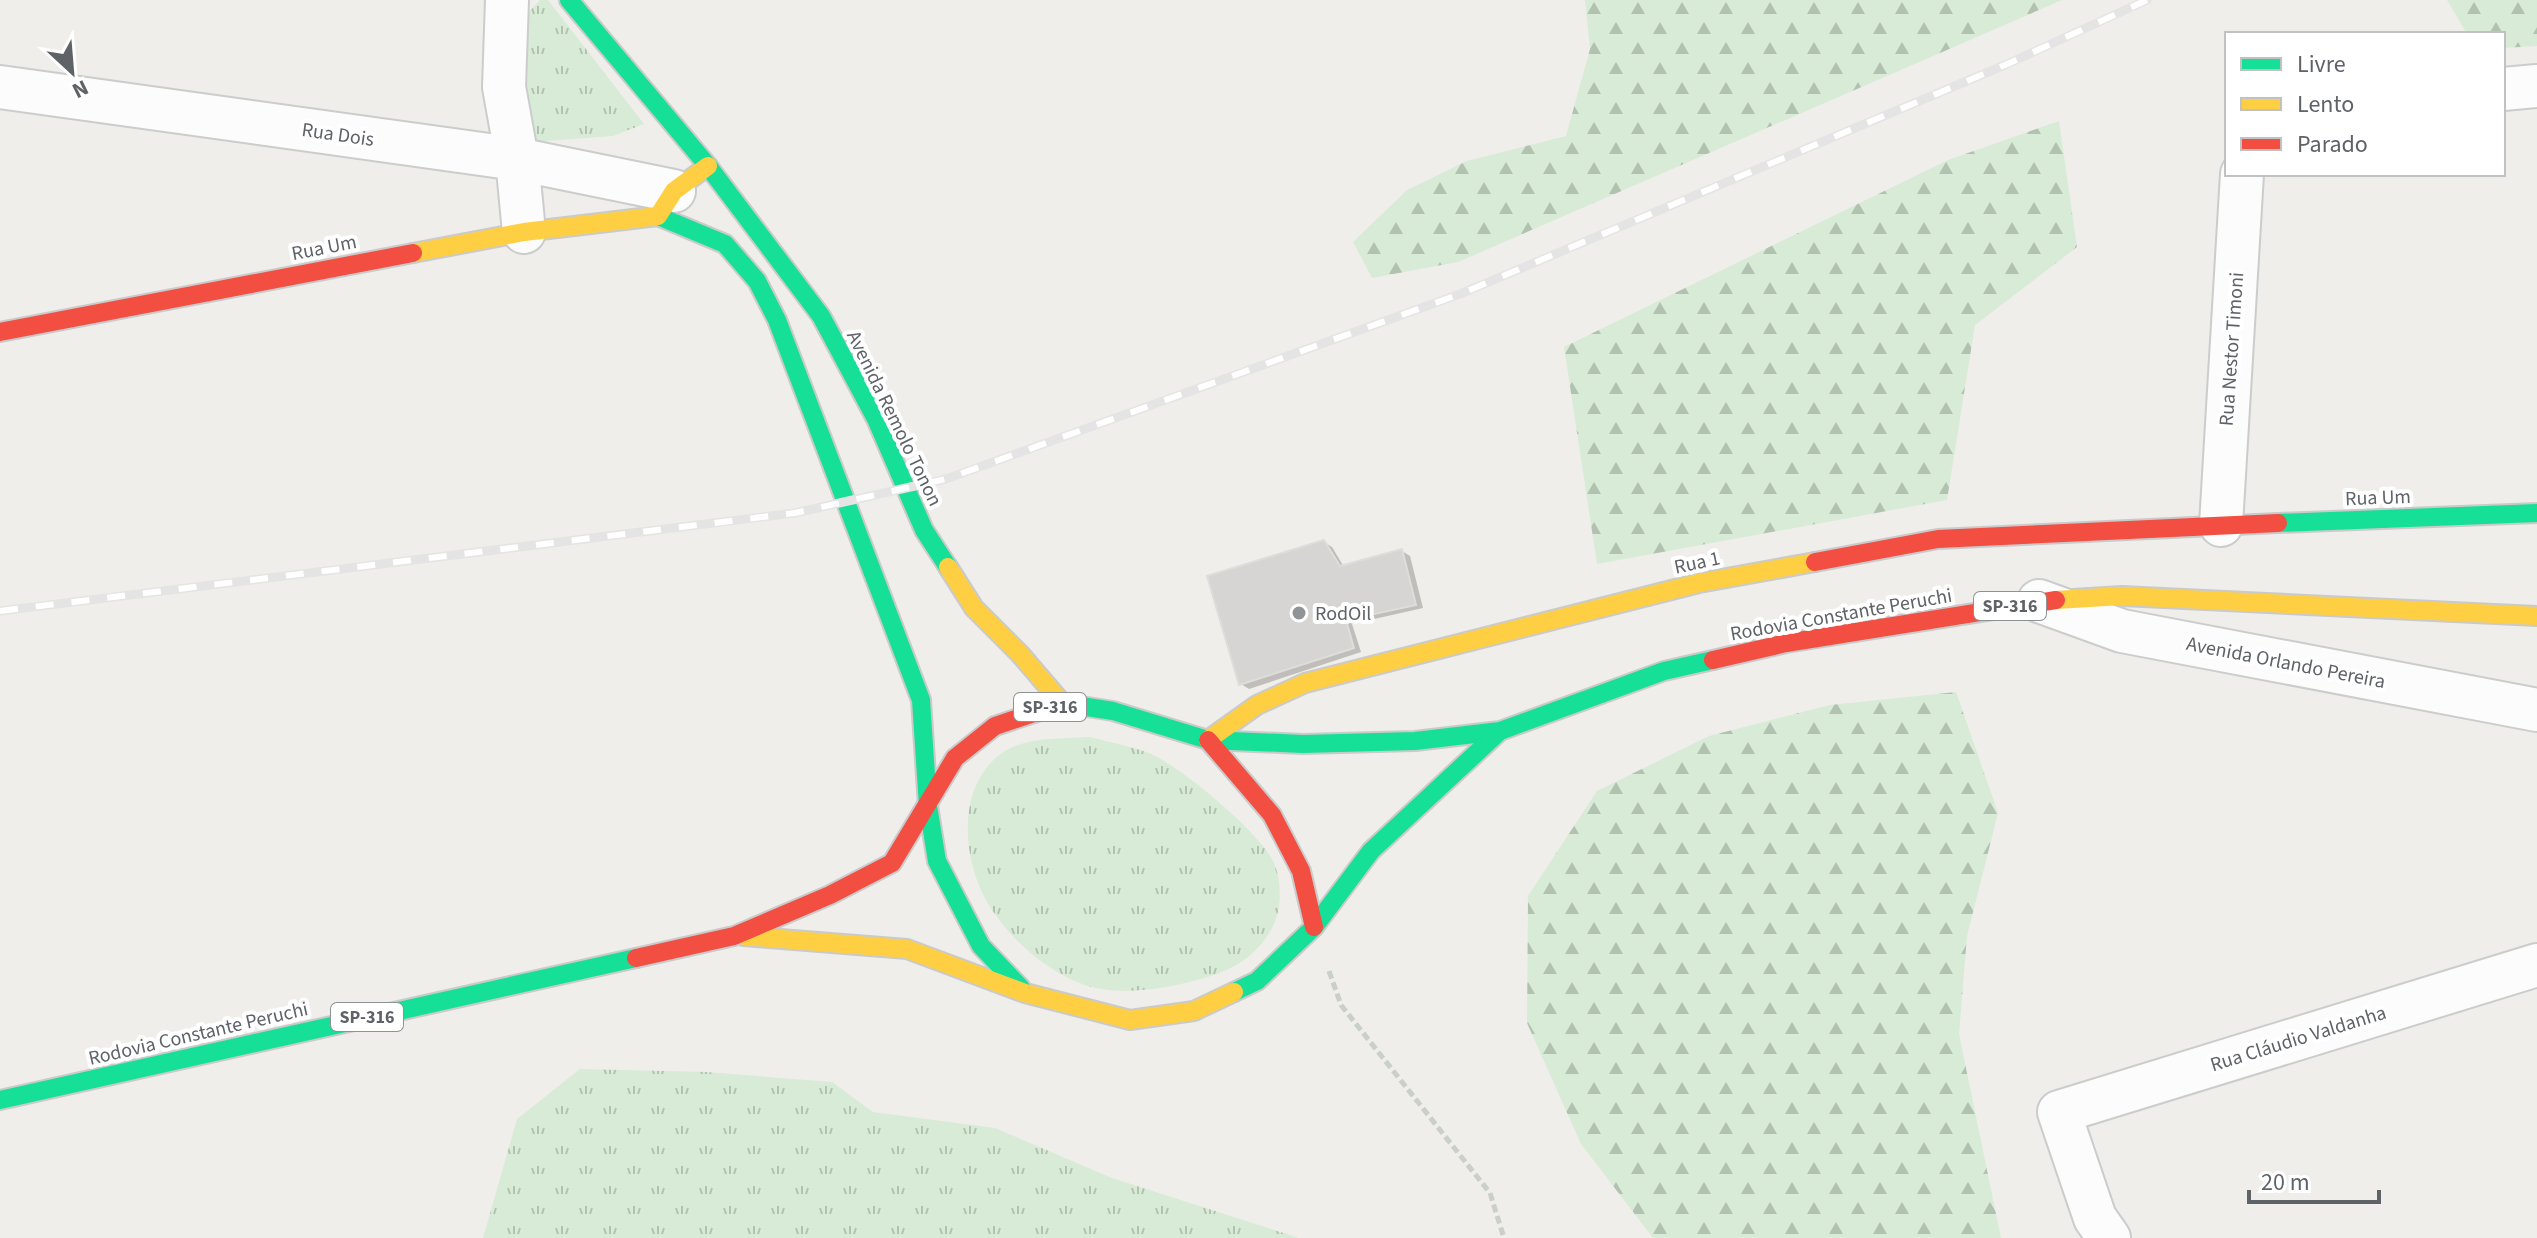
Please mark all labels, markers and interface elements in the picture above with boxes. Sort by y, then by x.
north arrow [32,32,112,112]
legend [2225,32,2505,176]
text: Livre [2297,47,2346,82]
text: N [67,71,94,107]
text: Lento [2297,87,2354,122]
street label: Rua Dois [300,116,376,154]
text: Parado [2297,127,2368,162]
street label: Rua Um [289,228,359,268]
street label: Rua Nestor Timoni [2213,271,2251,427]
street label: Avenida Remolo Tonon [839,326,949,511]
street label: Rua Um [2345,483,2411,513]
street label: Rua 1 [1672,544,1723,581]
street label: Rodovia Constante Peruchi [1728,582,1954,648]
road number: SP-316 [1974,592,2046,620]
place label: RodOil [1315,600,1371,628]
marker: RodOil [1290,604,1308,622]
street label: Avenida Orlando Pereira [2184,630,2388,696]
road number: SP-316 [1014,693,1086,721]
street label: Rodovia Constante Peruchi [86,995,311,1073]
street label: Rua Cláudio Valdanha [2207,999,2390,1079]
road number: SP-316 [331,1003,403,1031]
scale bar [2249,1154,2379,1204]
text: 20 m [2261,1165,2310,1200]

